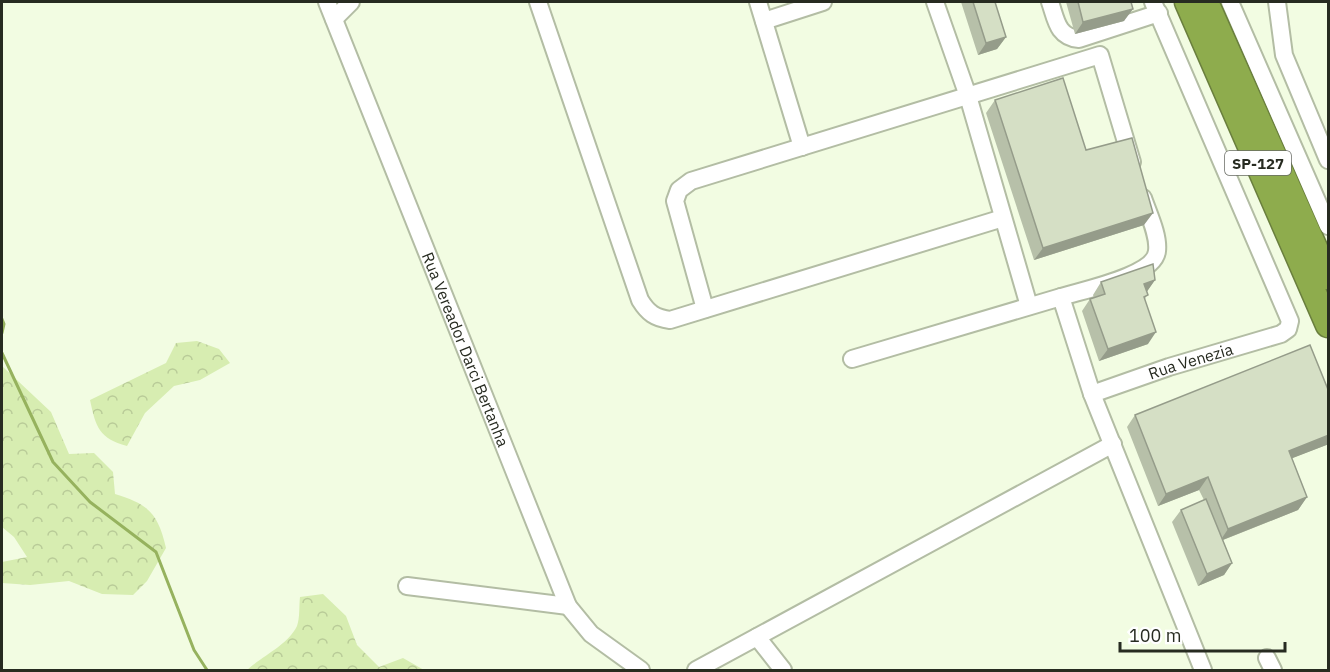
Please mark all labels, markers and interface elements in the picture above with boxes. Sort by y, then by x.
road number: SP-127 [1225,151,1291,175]
street label: Rua Vereador Darci Bertanha [418,249,514,450]
street label: Rua Venezia [1146,339,1236,384]
scale bar [1120,615,1285,653]
text: 100 m [1129,624,1181,647]

